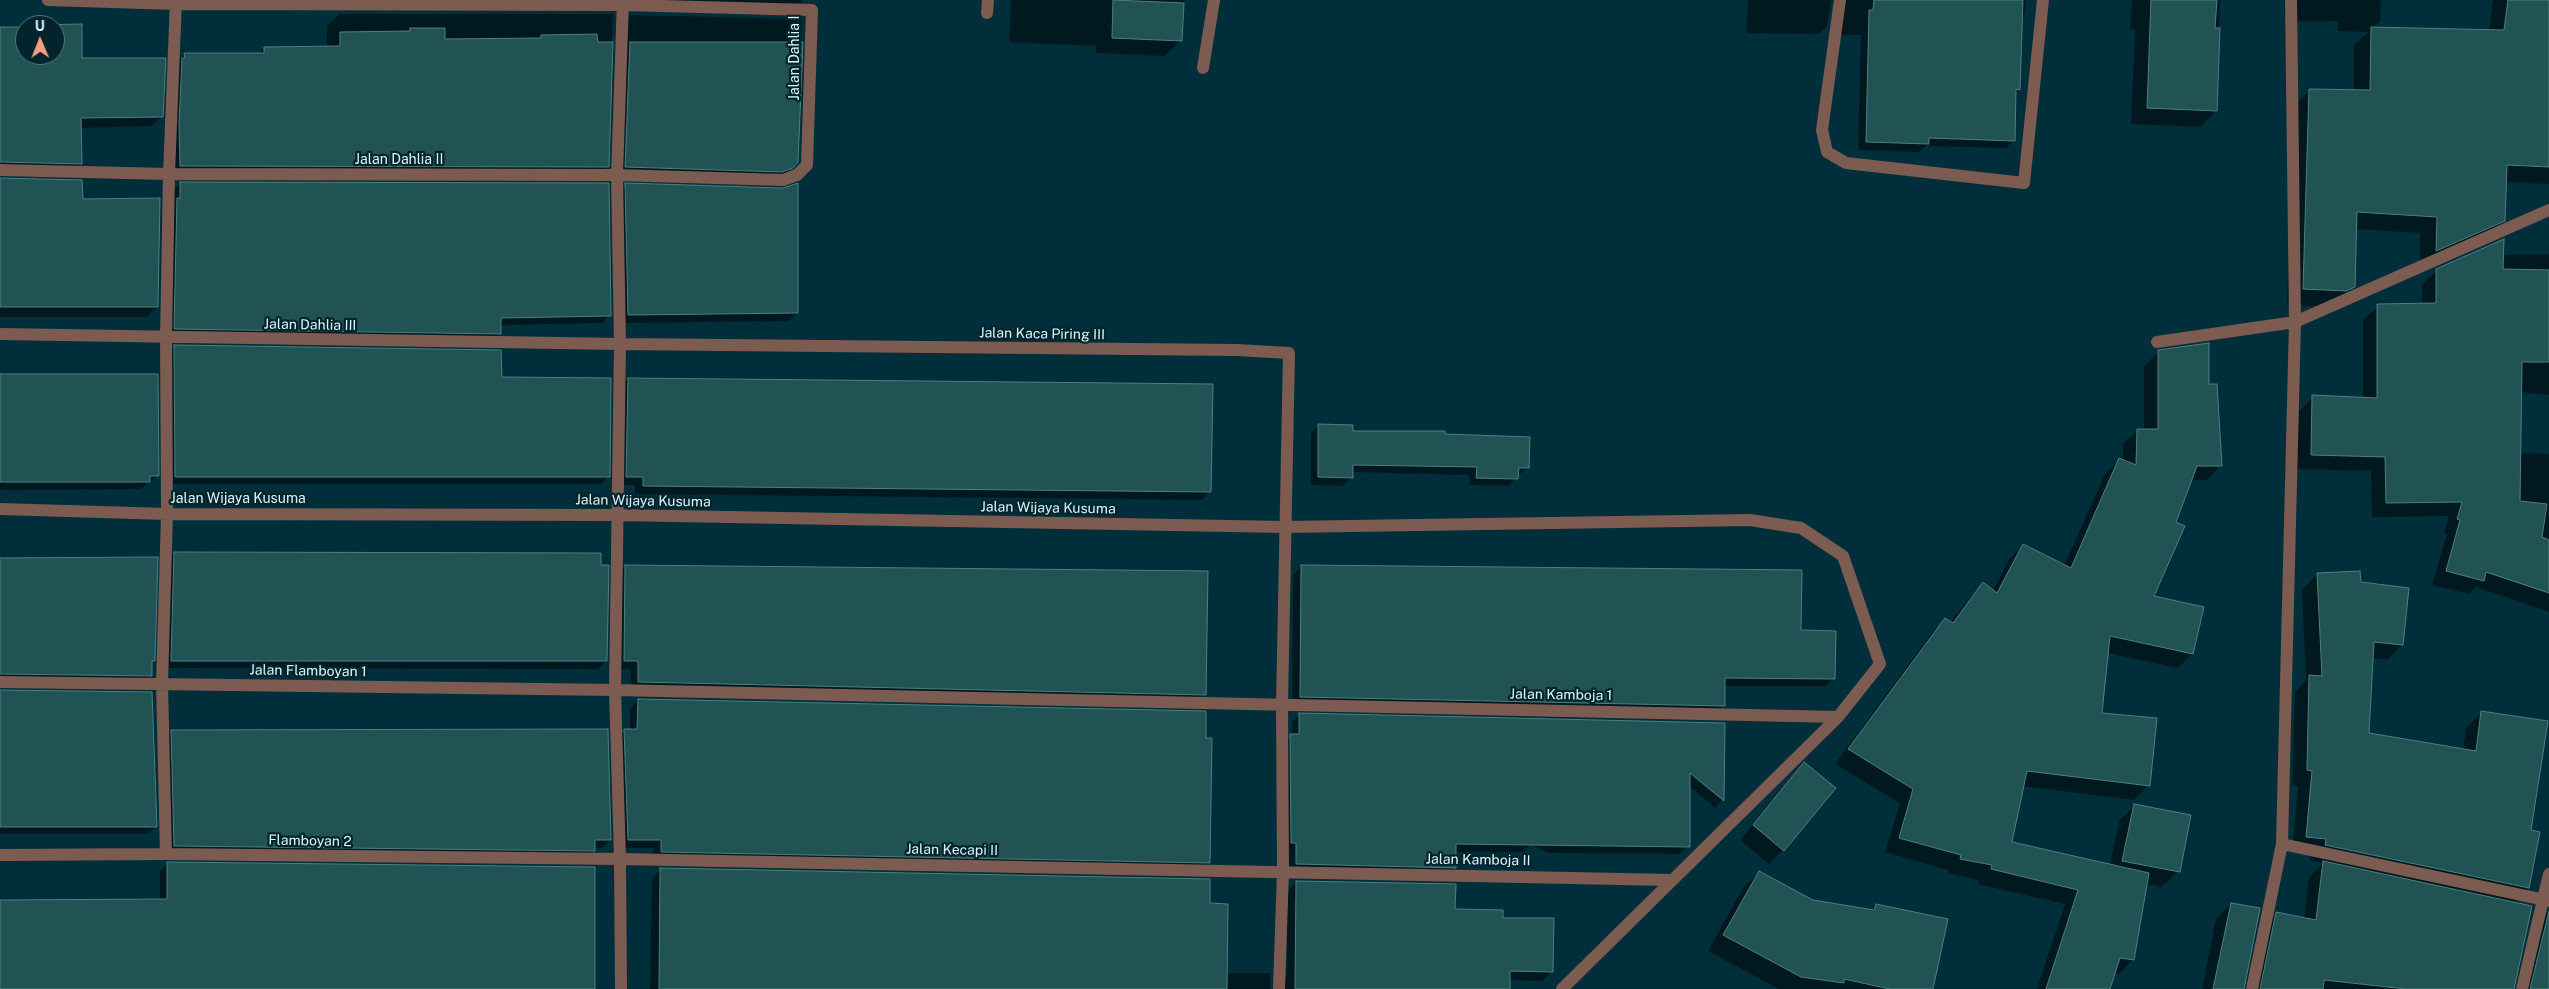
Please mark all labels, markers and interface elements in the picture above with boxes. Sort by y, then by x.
north arrow [15,15,65,65]
street label: Jalan Dahlia I [787,16,803,100]
text: U [35,18,45,34]
street label: Jalan Dahlia II [355,152,443,168]
street label: Jalan Dahlia III [263,316,357,334]
street label: Jalan Kaca Piring III [979,325,1105,343]
street label: Jalan Wijaya Kusuma [170,491,306,507]
street label: Jalan Wijaya Kusuma [575,491,711,511]
street label: Jalan Wijaya Kusuma [980,498,1116,518]
street label: Jalan Flamboyan 1 [249,662,367,680]
street label: Jalan Kamboja 1 [1510,686,1612,704]
street label: Flamboyan 2 [268,832,352,850]
street label: Jalan Kecapi II [906,841,998,859]
street label: Jalan Kamboja II [1425,851,1531,869]

